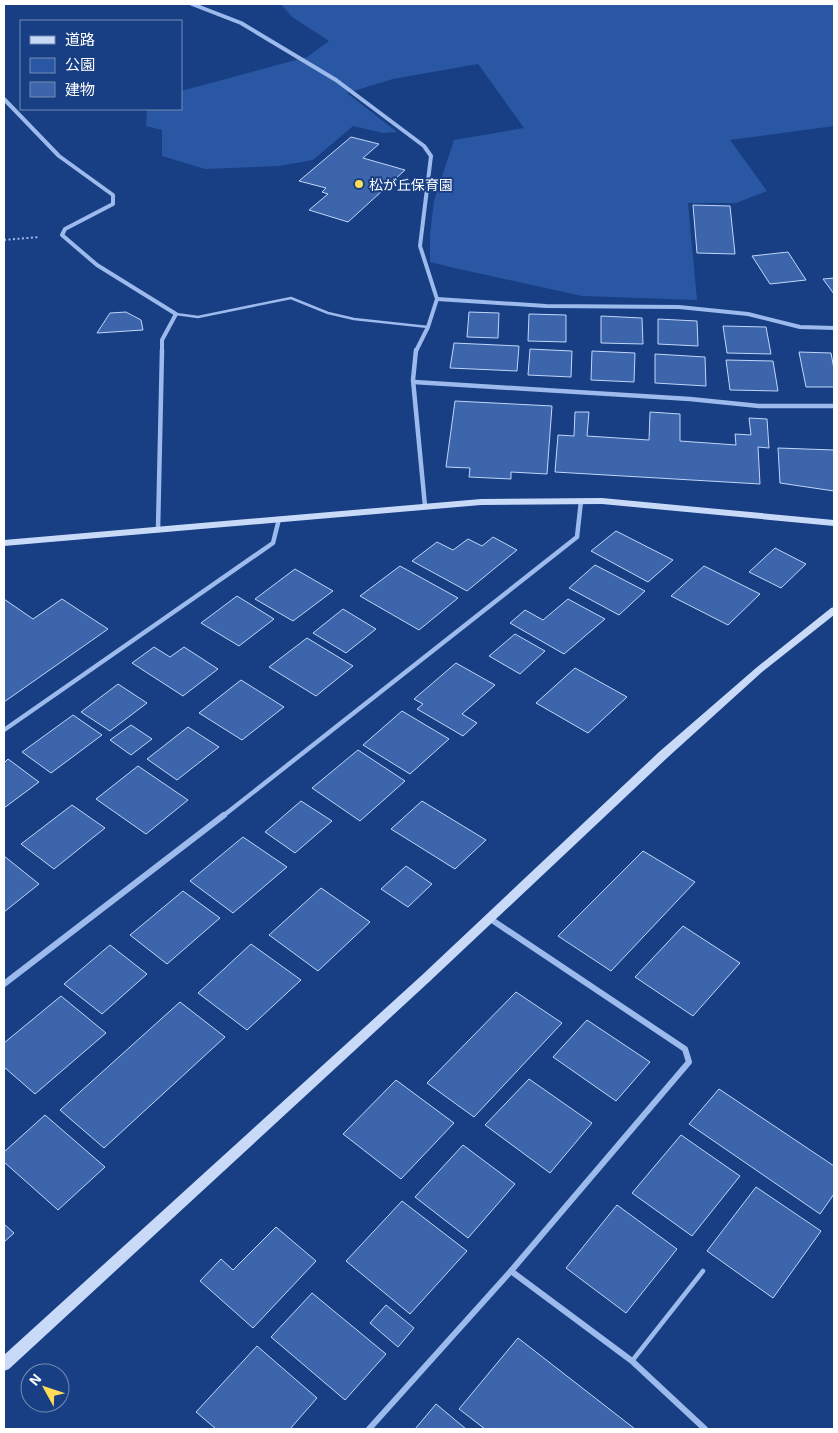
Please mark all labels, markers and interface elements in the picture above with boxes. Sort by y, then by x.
legend [20,20,182,110]
text: 道路 [65,30,95,48]
text: 公園 [65,55,95,73]
text: 建物 [65,80,95,98]
place label: 松が丘保育園 [369,176,453,193]
marker: 松が丘保育園 [353,178,365,190]
north arrow [20,1363,70,1413]
text: N [25,1370,44,1389]

